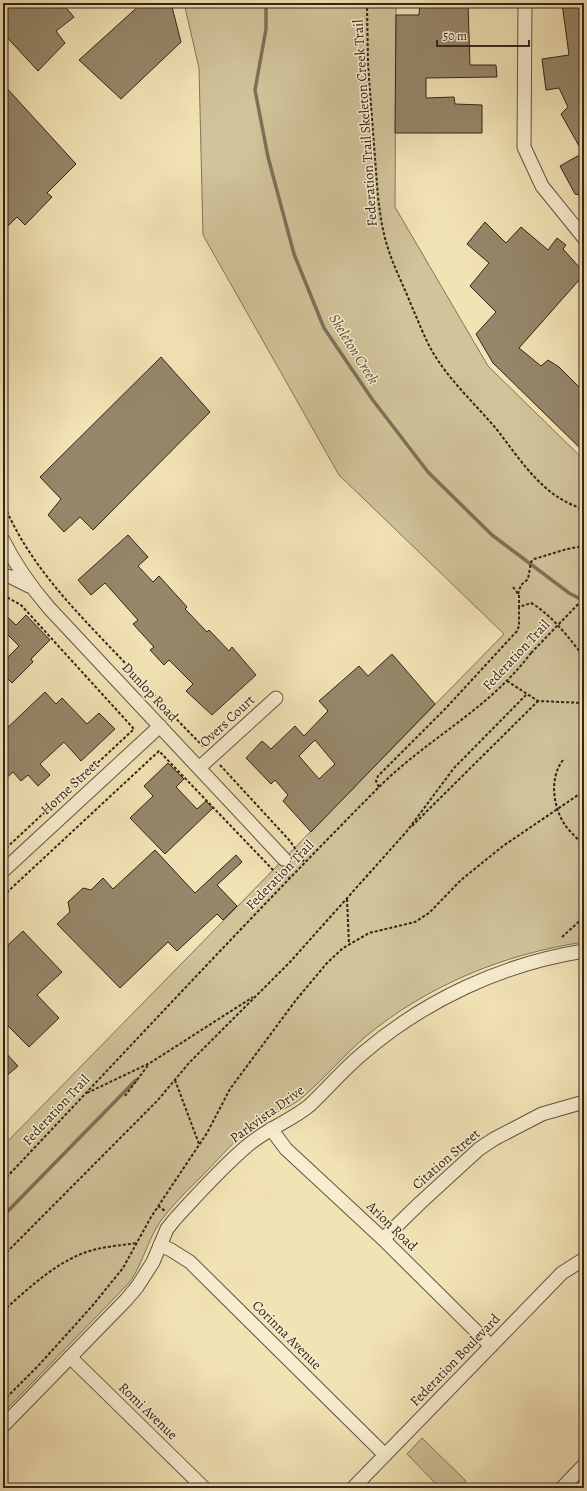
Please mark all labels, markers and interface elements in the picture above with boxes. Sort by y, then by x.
street label: Federation Trail Skeleton Creek Trail [348,18,382,227]
scale bar [437,22,529,48]
text: 50 m [443,28,467,44]
water label: Skeleton Creek [324,310,384,388]
street label: Federation Trail [478,615,554,695]
street label: Dunlop Road [118,658,183,726]
street label: Overs Court [195,690,259,751]
street label: Horne Street [37,755,104,819]
street label: Federation Trail [242,835,319,914]
street label: Federation Trail [18,1070,94,1150]
street label: Parkvista Drive [226,1081,308,1147]
street label: Citation Street [408,1124,484,1194]
street label: Arion Road [362,1196,422,1255]
street label: Corinna Avenue [248,1296,326,1374]
street label: Federation Boulevard [406,1309,505,1411]
street label: Romi Avenue [114,1378,182,1444]

